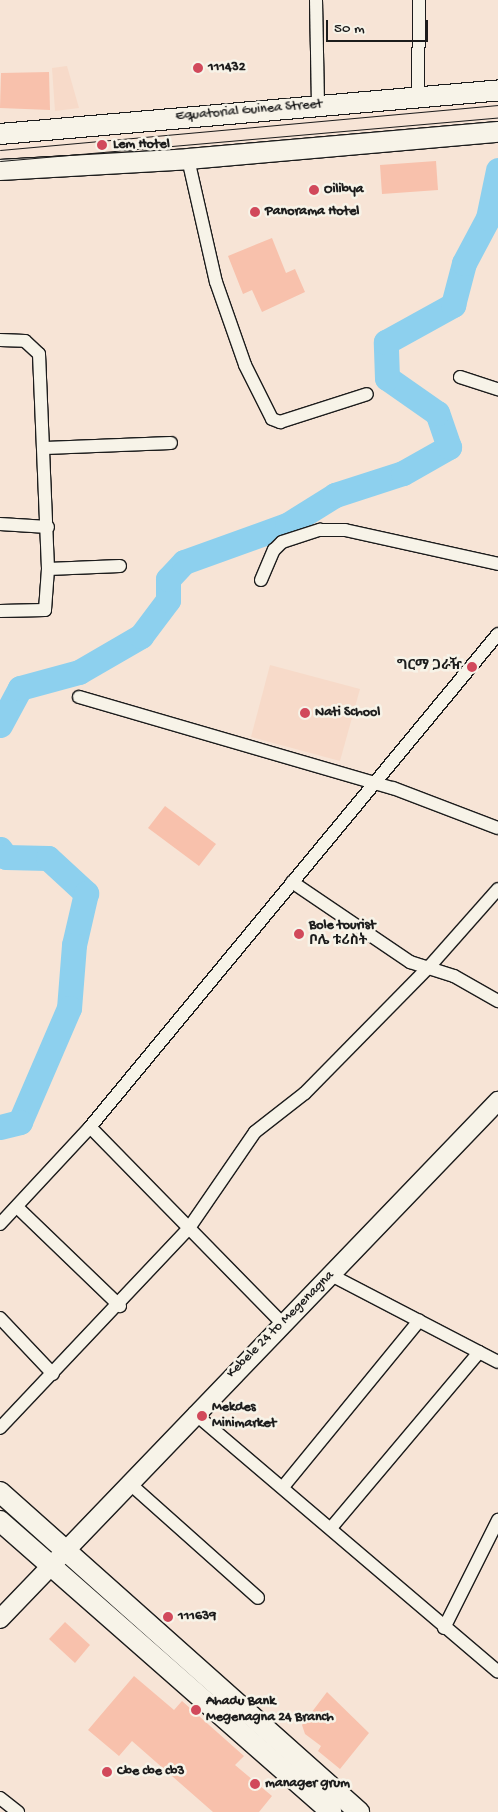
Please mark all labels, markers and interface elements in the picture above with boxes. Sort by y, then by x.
scale bar [328,10,430,42]
text: 50 m [334,20,365,38]
place label: 111432 [208,60,246,76]
marker: 111432 [192,62,204,74]
street label: Equatorial Guinea Street [175,96,323,126]
place label: Lem Hotel [113,137,170,153]
marker: Lem Hotel [95,138,109,152]
place label: Oilibya [324,182,364,198]
marker: Oilibya [308,184,320,196]
place label: Panorama Hotel [265,204,359,220]
marker: Panorama Hotel [249,206,261,218]
place label: ግርማ ጋራዥ [397,659,462,675]
marker: ግርማ ጋራዥ [466,661,478,673]
place label: Nati School [315,705,380,721]
marker: Nati School [299,707,311,719]
place label: Bole tourist ቦሌ ቱሪስት [309,918,375,950]
marker: Bole tourist ቦሌ ቱሪስት [293,928,305,940]
street label: Kebele 24 to Megenagna [224,1268,338,1382]
place label: Mekdes Minimarket [212,1400,276,1432]
marker: Mekdes Minimarket [196,1410,208,1422]
place label: 111639 [178,1609,216,1625]
marker: 111639 [162,1611,174,1623]
place label: Ahadu Bank Megenagna 24 Branch [206,1694,334,1726]
marker: Ahadu Bank Megenagna 24 Branch [190,1704,202,1716]
place label: Cbe cbe cb3 [117,1764,185,1780]
marker: Cbe cbe cb3 [101,1766,113,1778]
place label: manager grum [265,1776,350,1792]
marker: manager grum [249,1778,261,1790]

